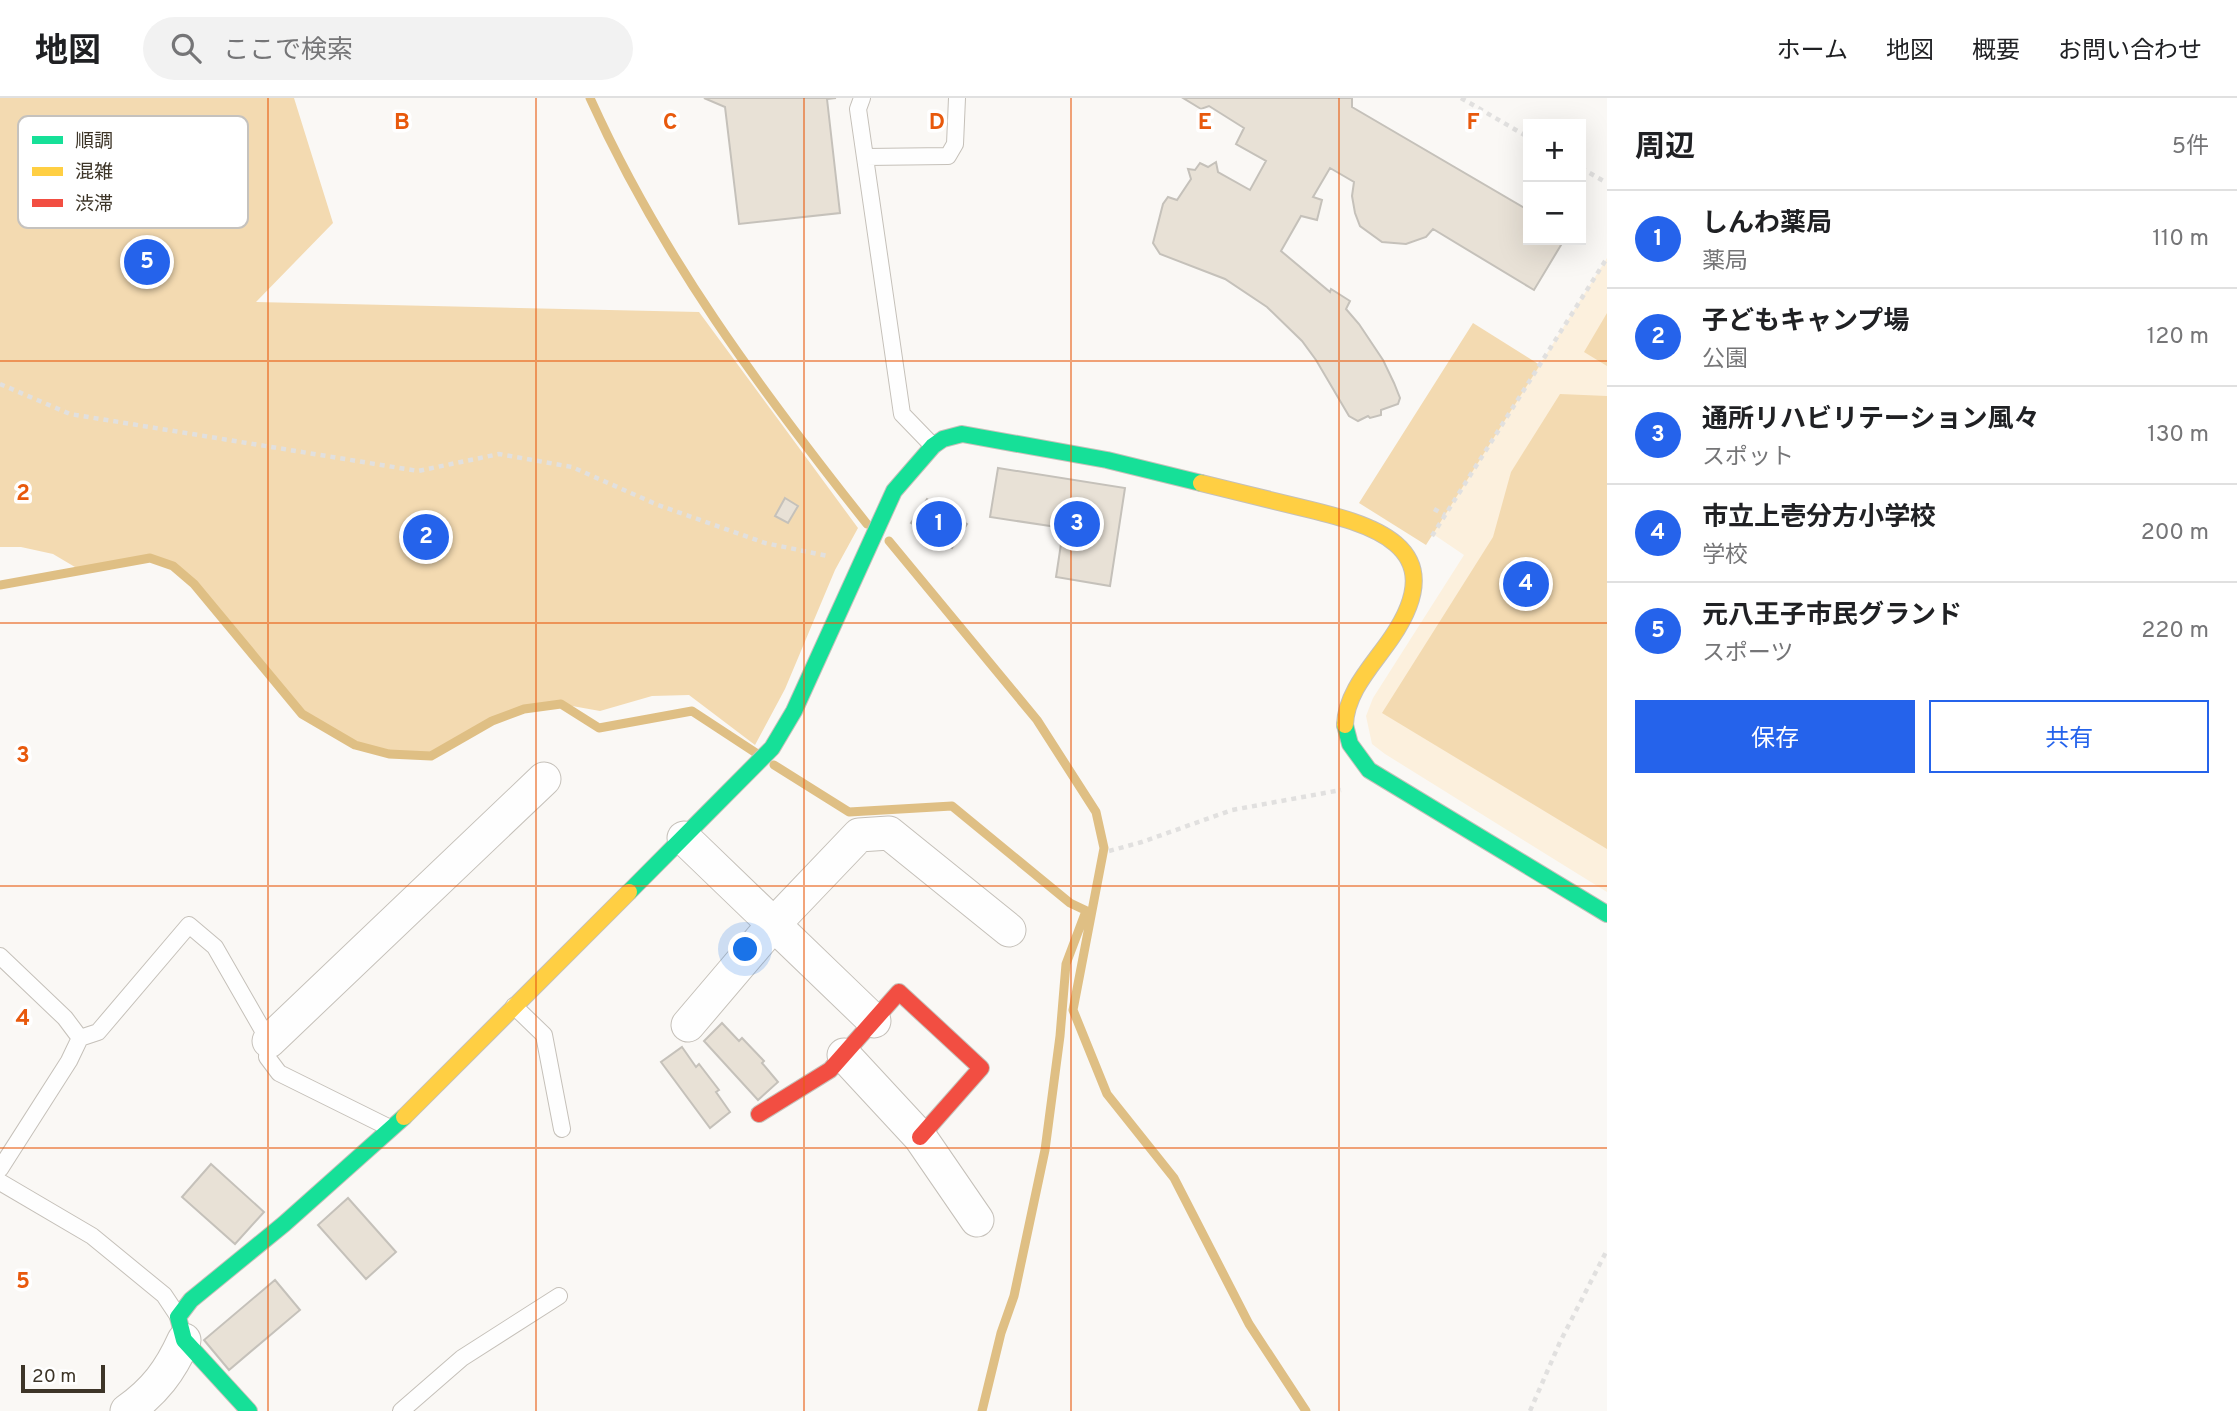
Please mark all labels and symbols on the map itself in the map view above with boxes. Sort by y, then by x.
text: B [394,109,410,138]
text: C [663,109,677,138]
text: D [929,109,945,138]
text: E [1198,109,1212,138]
text: F [1466,109,1480,138]
legend [18,116,248,228]
text: 順調 [75,130,113,154]
text: 混雑 [75,161,113,185]
text: 渋滞 [75,193,113,217]
pin: 5 [124,236,170,288]
text: 2 [16,480,30,509]
pin: 1 [916,498,962,550]
pin: 3 [1054,498,1100,550]
pin: 2 [403,511,449,563]
pin: 4 [1503,558,1549,610]
text: 3 [16,742,30,771]
your location [728,932,762,966]
text: 4 [16,1005,30,1034]
text: 5 [16,1268,30,1297]
scale bar [21,1362,105,1394]

